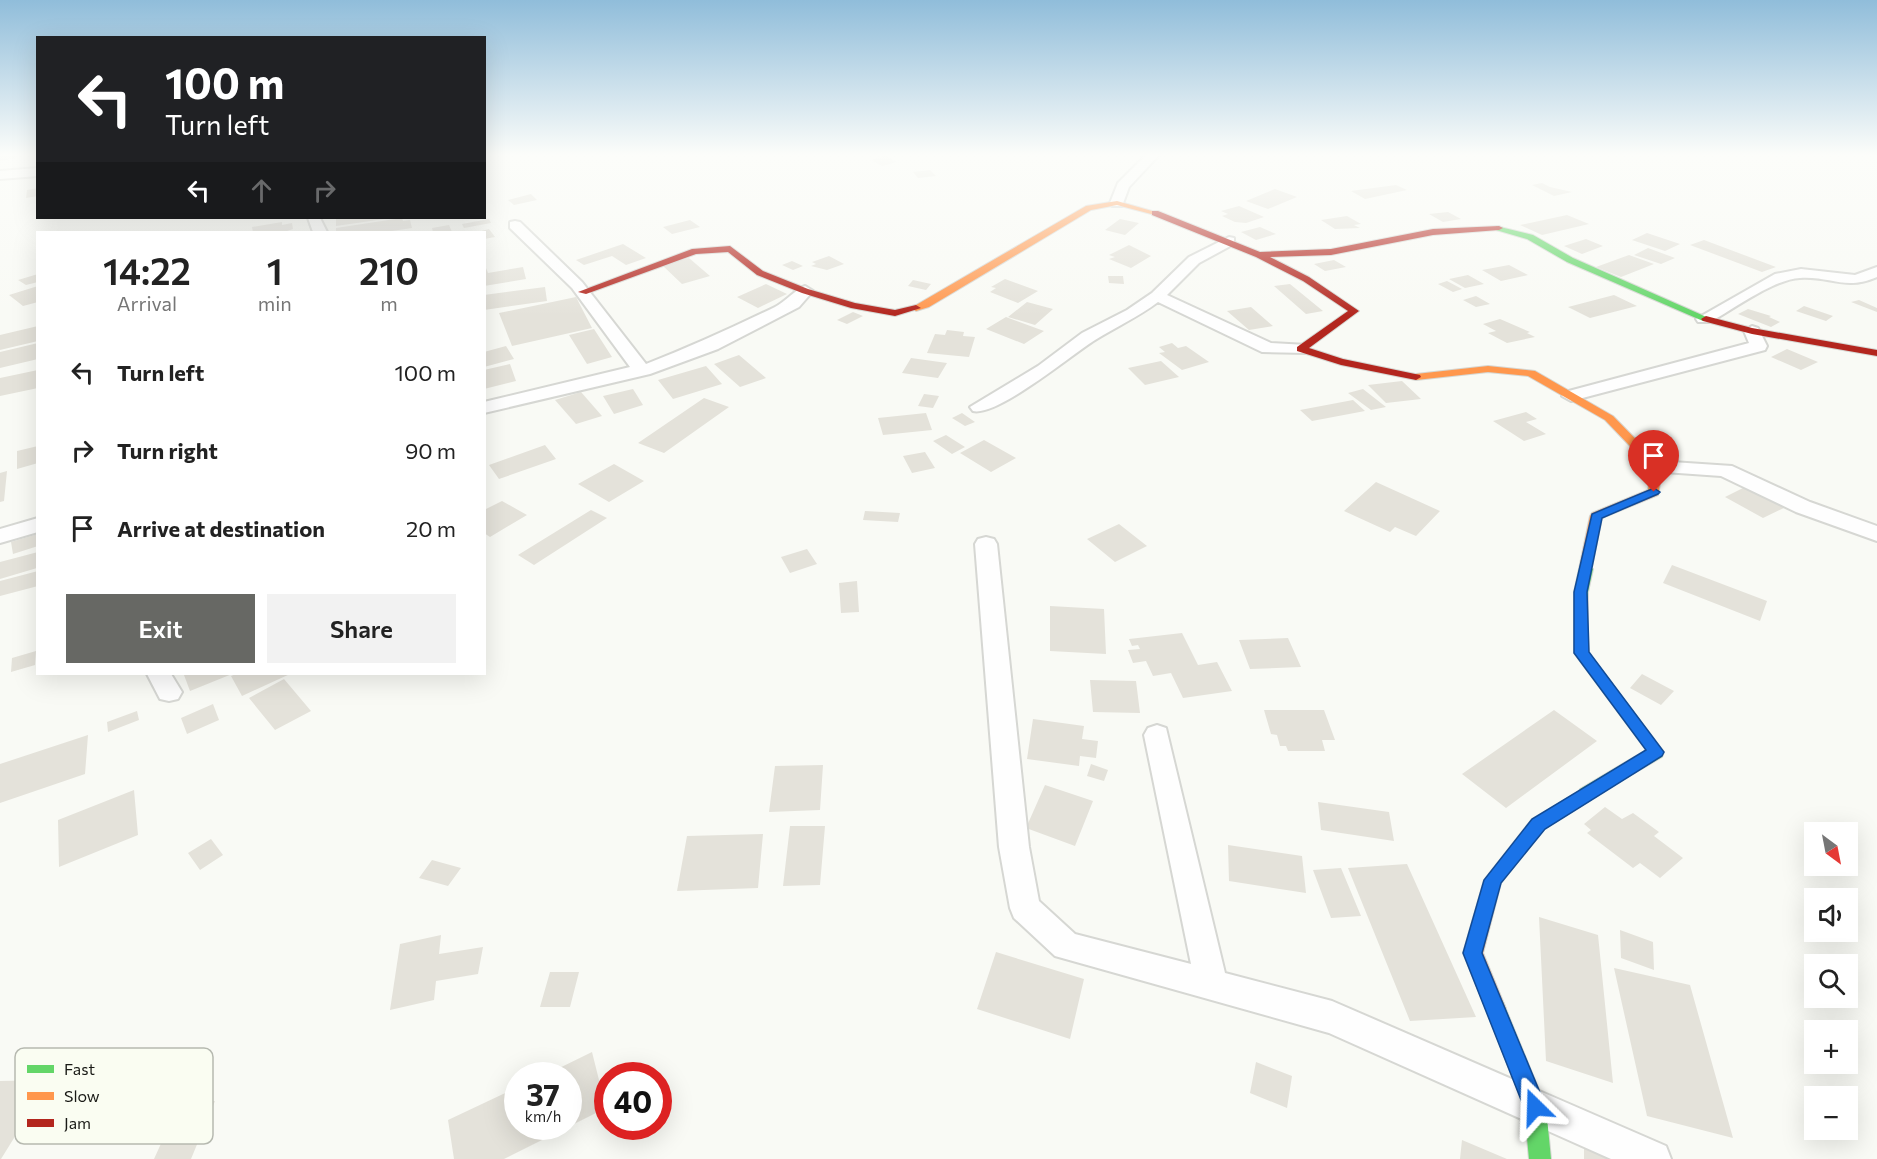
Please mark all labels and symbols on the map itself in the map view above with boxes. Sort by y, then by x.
pin [1628,430,1679,492]
north arrow [1804,822,1858,876]
legend [15,1048,213,1144]
text: Fast [64,1059,95,1078]
speed limit sign: 40 [594,1062,672,1140]
position arrow [1503,1075,1567,1139]
text: Slow [64,1086,100,1105]
text: Jam [64,1113,91,1132]

